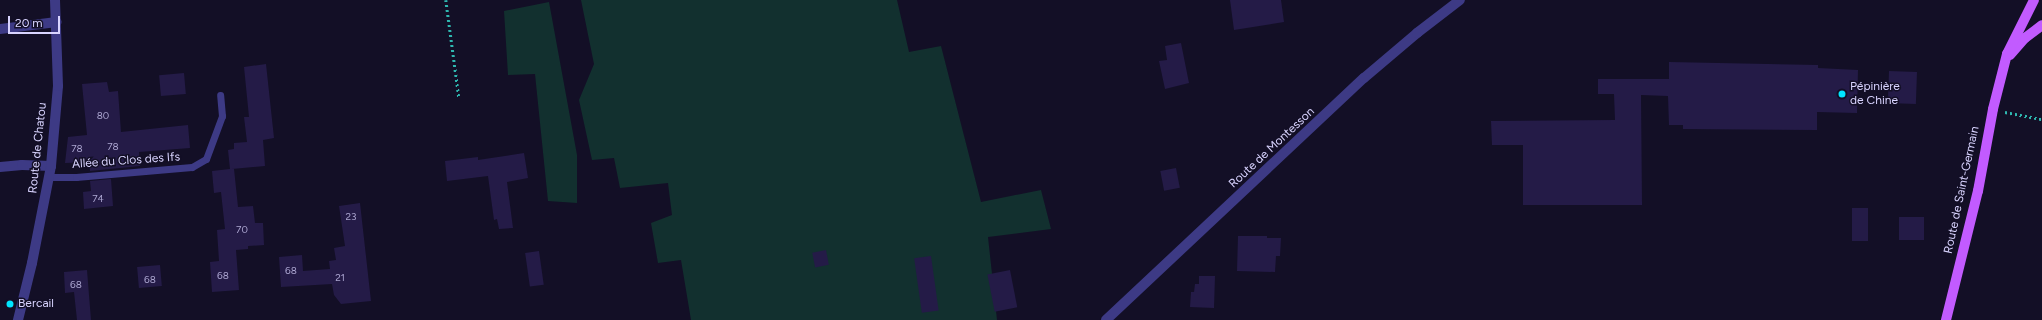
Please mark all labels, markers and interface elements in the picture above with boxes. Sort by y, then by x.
scale bar [10,8,62,34]
text: 20 m [15,16,43,30]
place label: Pépinière de Chine [1850,80,1900,108]
marker: Pépinière de Chine [1837,89,1847,99]
street label: Route de Chatou [26,102,50,194]
street label: Route de Montesson [1226,105,1318,191]
house number: 80 [97,110,109,122]
street label: Route de Saint-Germain [1941,125,1983,255]
house number: 78 [107,141,119,153]
house number: 78 [71,143,83,155]
street label: Allée du Clos des Ifs [71,150,181,172]
house number: 74 [92,193,104,205]
house number: 23 [345,211,357,223]
house number: 70 [236,224,248,236]
house number: 68 [285,265,297,277]
house number: 68 [217,270,229,282]
house number: 21 [335,272,345,284]
house number: 68 [144,274,156,286]
house number: 68 [70,279,82,291]
place label: Bercail [18,297,54,311]
marker: Bercail [5,299,15,309]

